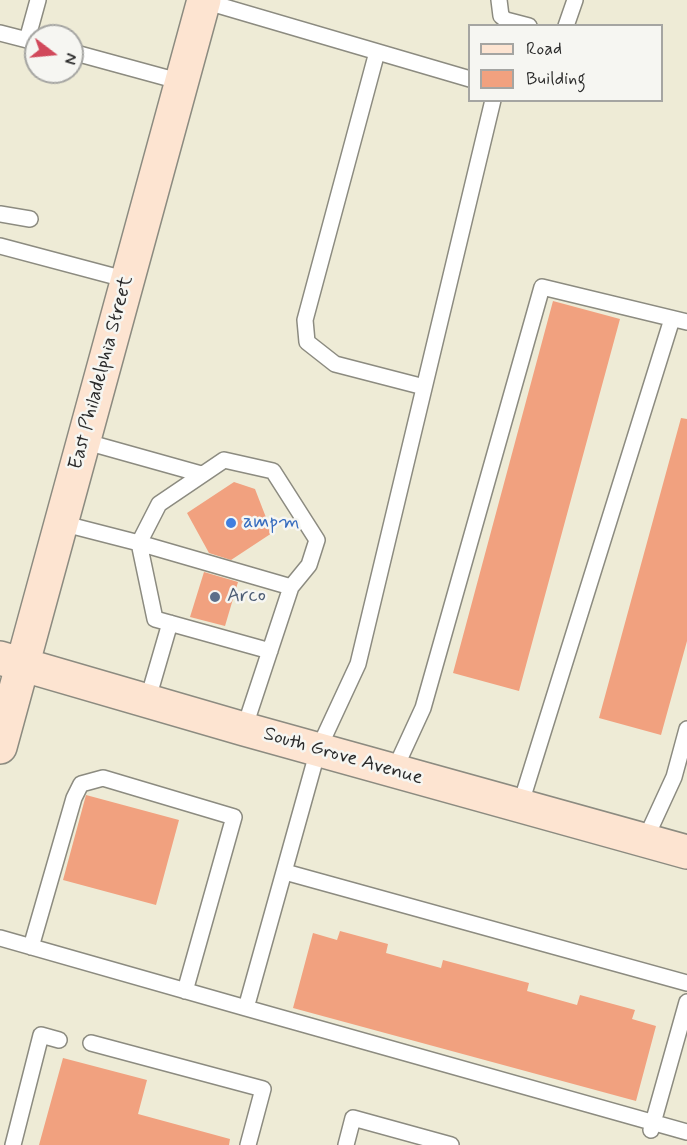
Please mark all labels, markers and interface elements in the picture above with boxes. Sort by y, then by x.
north arrow [24,24,84,84]
legend [468,24,663,102]
text: Road [526,37,562,61]
text: N [58,51,81,67]
text: Building [526,67,586,91]
street label: East Philadelphia Street [65,273,139,473]
place label: ampm [243,511,300,535]
marker: ampm [224,516,238,530]
place label: Arco [227,585,266,609]
marker: Arco [208,590,222,604]
street label: South Grove Avenue [261,723,425,791]

